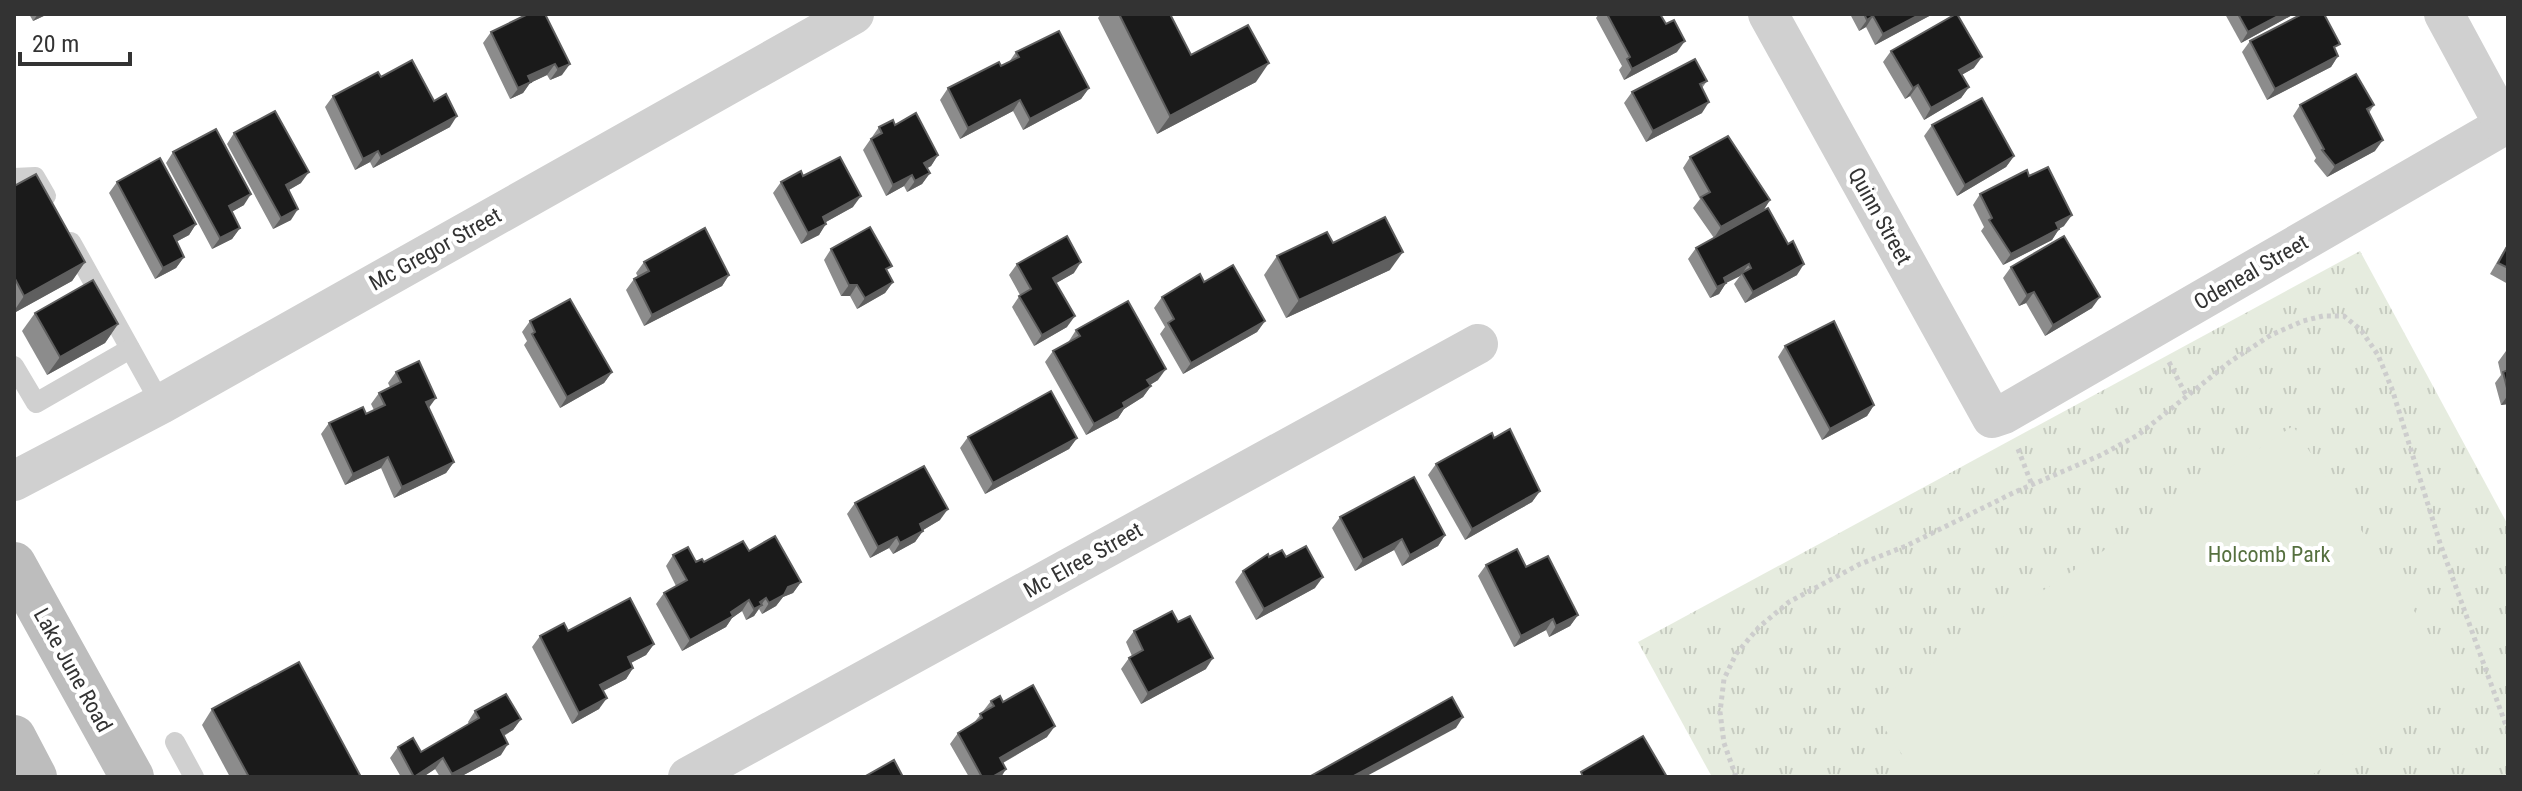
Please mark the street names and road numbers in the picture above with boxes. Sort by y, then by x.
street label: Quinn Street [1843,163,1917,269]
street label: Mc Gregor Street [365,202,505,296]
street label: Odeneal Street [2189,229,2313,315]
street label: Mc Elree Street [1019,517,1147,603]
street label: Lake June Road [29,604,117,736]

